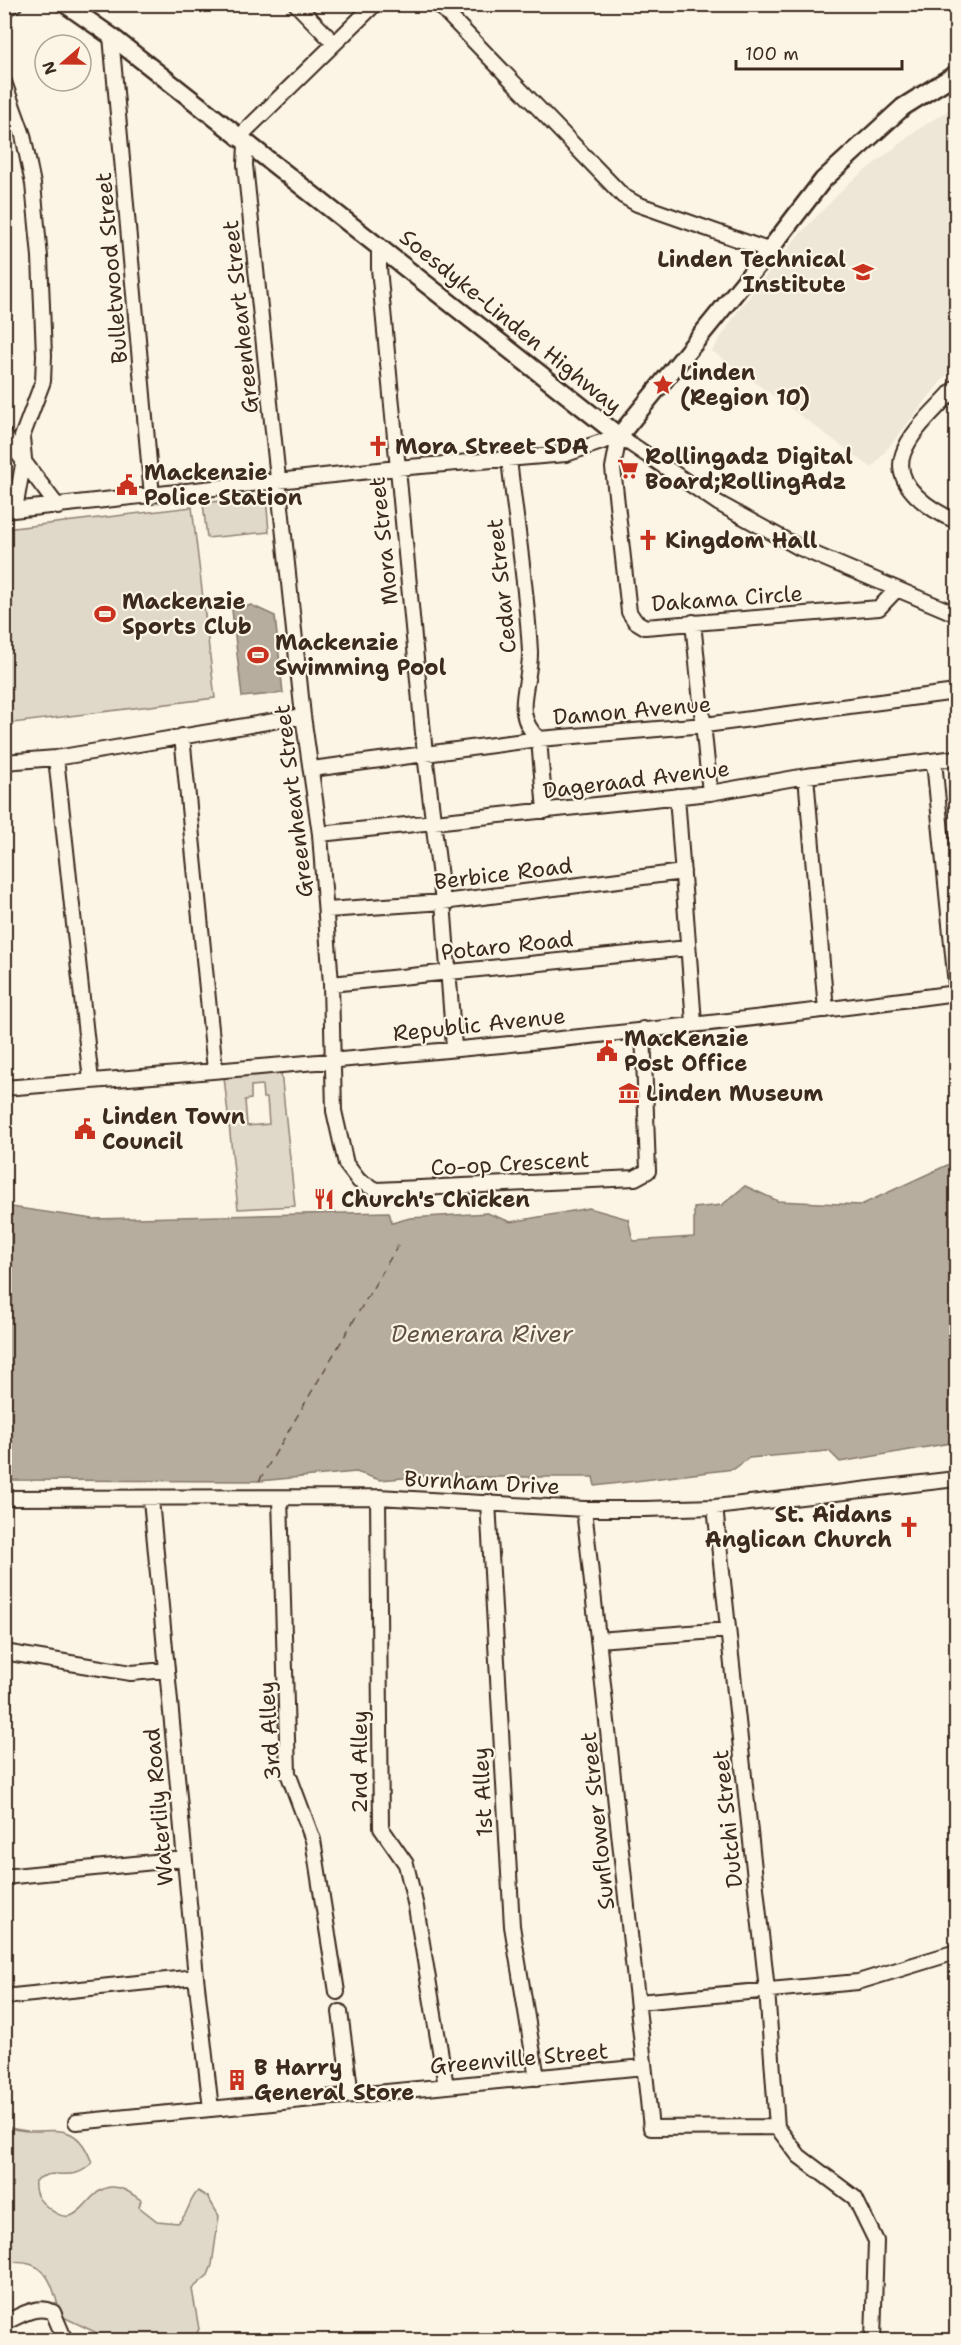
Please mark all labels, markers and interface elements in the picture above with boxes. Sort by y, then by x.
north arrow [33,33,93,93]
scale bar [736,33,902,71]
text: 100 m [745,42,799,66]
text: N [37,58,61,78]
street label: Bulletwood Street [89,171,134,365]
street label: Greenheart Street [216,219,265,415]
street label: Soesdyke-Linden Highway [394,223,628,420]
place label: Linden Technical Institute [657,245,846,299]
school or university icon: Linden Technical Institute [851,260,875,284]
place label: Linden (Region 10) [680,358,810,412]
place icon: Linden (Region 10) [651,373,675,397]
place label: Mora Street SDA [395,432,589,461]
church icon: Mora Street SDA [366,434,390,458]
place label: Rollingadz Digital Board;RollingAdz [645,442,853,496]
supermarket icon: Rollingadz Digital Board;RollingAdz [616,457,640,481]
place label: Mackenzie Police Station [144,458,303,512]
public building icon: Mackenzie Police Station [115,473,139,497]
street label: Mora Street [362,475,405,607]
street label: Cedar Street [480,517,523,655]
place label: Kingdom Hall [665,526,818,555]
church icon: Kingdom Hall [636,528,660,552]
street label: Dakama Circle [651,579,804,618]
place label: Mackenzie Sports Club [122,587,252,641]
sports icon: Mackenzie Sports Club [93,602,117,626]
place label: Mackenzie Swimming Pool [275,628,447,682]
sports icon: Mackenzie Swimming Pool [246,643,270,667]
street label: Damon Avenue [552,689,712,732]
street label: Greenheart Street [267,703,320,899]
street label: Dageraad Avenue [541,754,731,805]
street label: Berbice Road [432,851,574,896]
street label: Potaro Road [439,924,575,967]
street label: Republic Avenue [391,1001,567,1048]
place label: MacKenzie Post Office [624,1024,749,1078]
public building icon: MacKenzie Post Office [595,1039,619,1063]
place label: Linden Museum [646,1079,823,1108]
museum icon: Linden Museum [617,1081,641,1105]
place label: Linden Town Council [102,1102,246,1156]
public building icon: Linden Town Council [73,1117,97,1141]
street label: Co-op Crescent [430,1145,590,1182]
place label: Church's Chicken [341,1185,530,1214]
restaurant icon: Church's Chicken [312,1187,336,1211]
water label: Demerara River [391,1318,574,1350]
street label: Burnham Drive [403,1464,561,1501]
place label: St. Aidans Anglican Church [705,1500,892,1554]
church icon: St. Aidans Anglican Church [897,1515,921,1539]
street label: 3rd Alley [252,1680,287,1782]
street label: 2nd Alley [345,1710,374,1814]
street label: Waterlily Road [137,1727,180,1887]
street label: Sunflower Street [574,1731,621,1911]
street label: 1st Alley [466,1746,499,1838]
street label: Dutchi Street [706,1748,749,1889]
street label: Greenville Street [429,2036,609,2081]
place label: B Harry General Store [254,2053,414,2107]
building icon: B Harry General Store [225,2068,249,2092]

